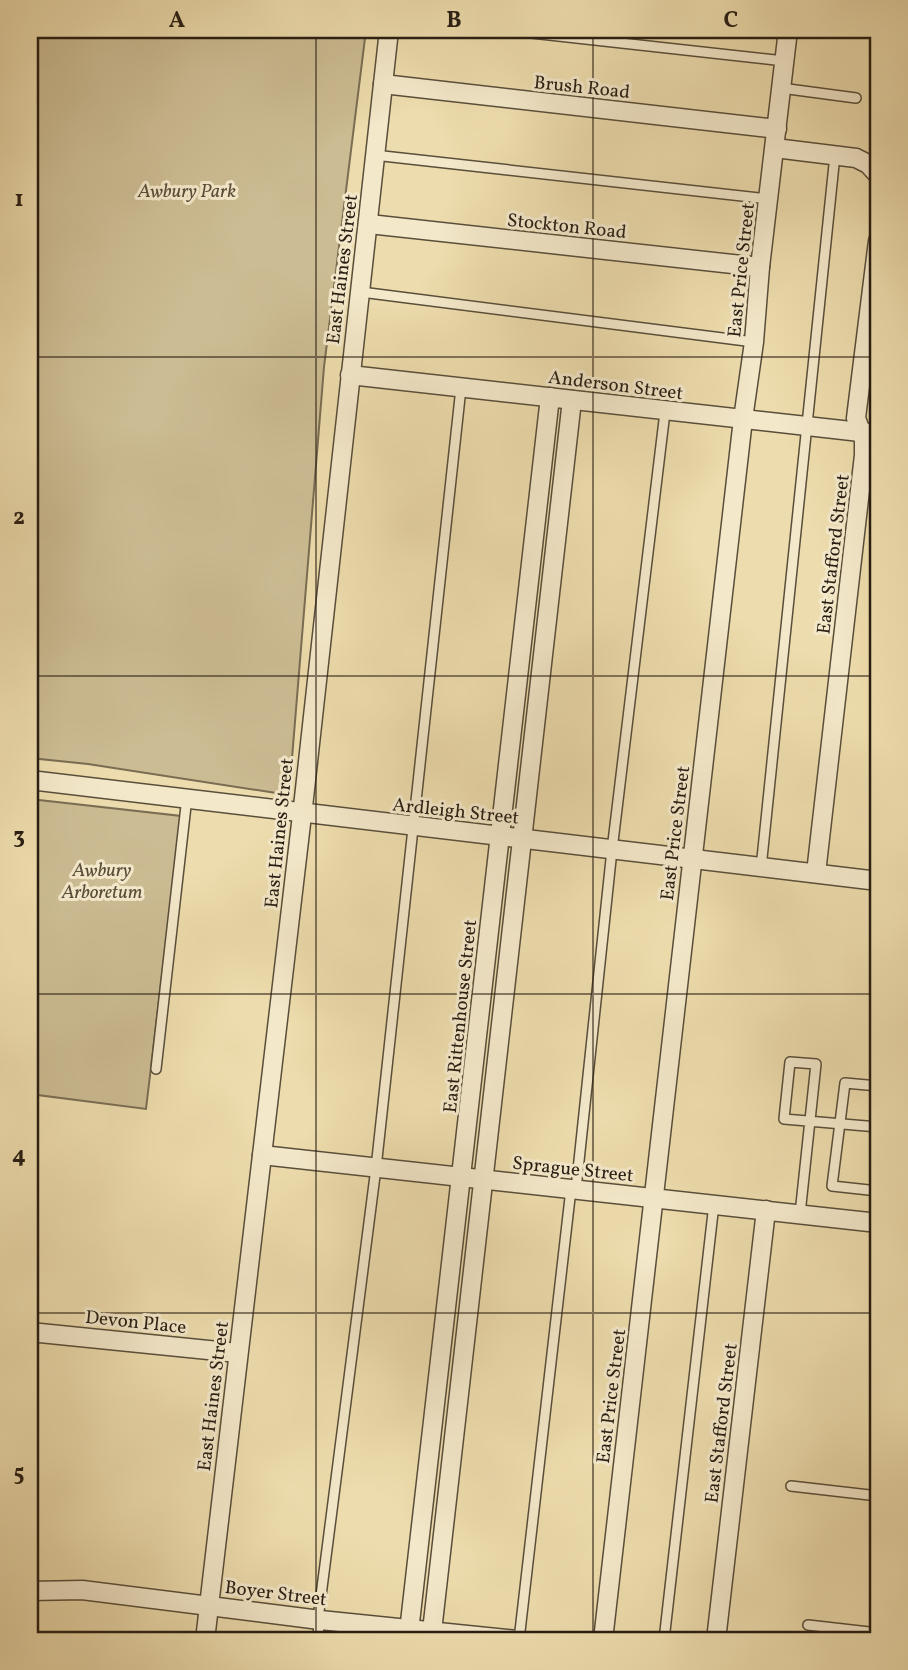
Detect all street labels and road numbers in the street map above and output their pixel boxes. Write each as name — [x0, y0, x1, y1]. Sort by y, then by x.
street label: Brush Road — [532, 70, 631, 106]
street label: East Haines Street — [321, 192, 365, 346]
street label: East Price Street — [722, 201, 762, 339]
street label: Stockton Road — [506, 208, 628, 246]
street label: Anderson Street — [547, 365, 685, 407]
street label: East Stafford Street — [811, 472, 857, 636]
street label: East Haines Street — [259, 756, 301, 910]
street label: East Price Street — [655, 764, 697, 902]
street label: Ardleigh Street — [391, 792, 521, 832]
street label: East Rittenhouse Street — [438, 918, 484, 1114]
street label: Sprague Street — [511, 1151, 635, 1189]
street label: Devon Place — [84, 1305, 188, 1341]
street label: East Haines Street — [192, 1319, 236, 1473]
street label: East Price Street — [591, 1327, 633, 1465]
street label: East Stafford Street — [699, 1341, 745, 1505]
street label: Boyer Street — [223, 1575, 328, 1613]

